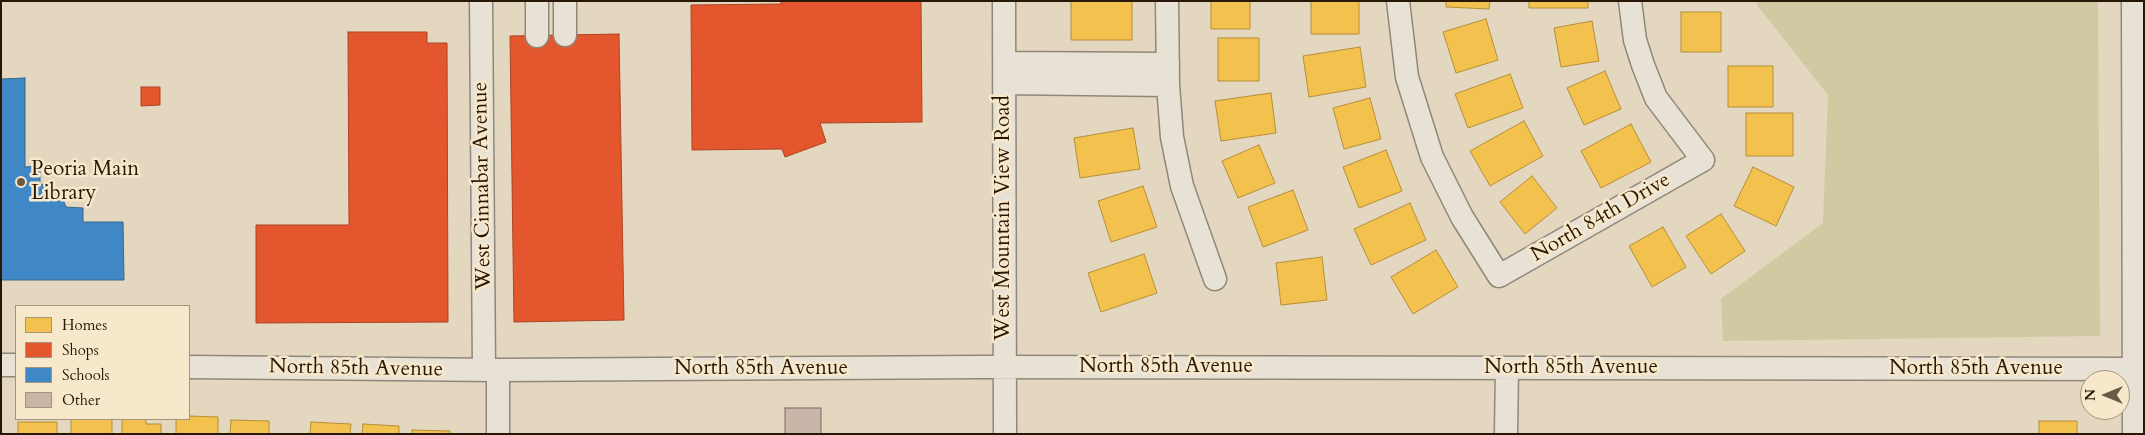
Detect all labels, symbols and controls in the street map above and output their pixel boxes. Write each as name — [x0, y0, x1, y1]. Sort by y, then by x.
street label: West Cinnabar Avenue — [469, 81, 497, 291]
street label: West Mountain View Road — [991, 95, 1017, 341]
place label: Peoria Main Library — [31, 157, 139, 207]
street label: North 84th Drive — [1527, 168, 1675, 268]
marker: Peoria Main Library — [15, 176, 27, 188]
legend — [15, 305, 190, 420]
text: Homes — [62, 315, 107, 335]
text: Shops — [62, 340, 99, 360]
street label: North 85th Avenue — [1079, 354, 1253, 380]
street label: North 85th Avenue — [269, 355, 443, 383]
street label: North 85th Avenue — [1484, 355, 1658, 381]
street label: North 85th Avenue — [674, 356, 848, 382]
street label: North 85th Avenue — [1889, 356, 2063, 382]
text: Schools — [62, 365, 110, 385]
north arrow — [2080, 370, 2130, 420]
text: N — [2081, 389, 2100, 401]
text: Other — [62, 390, 100, 410]

